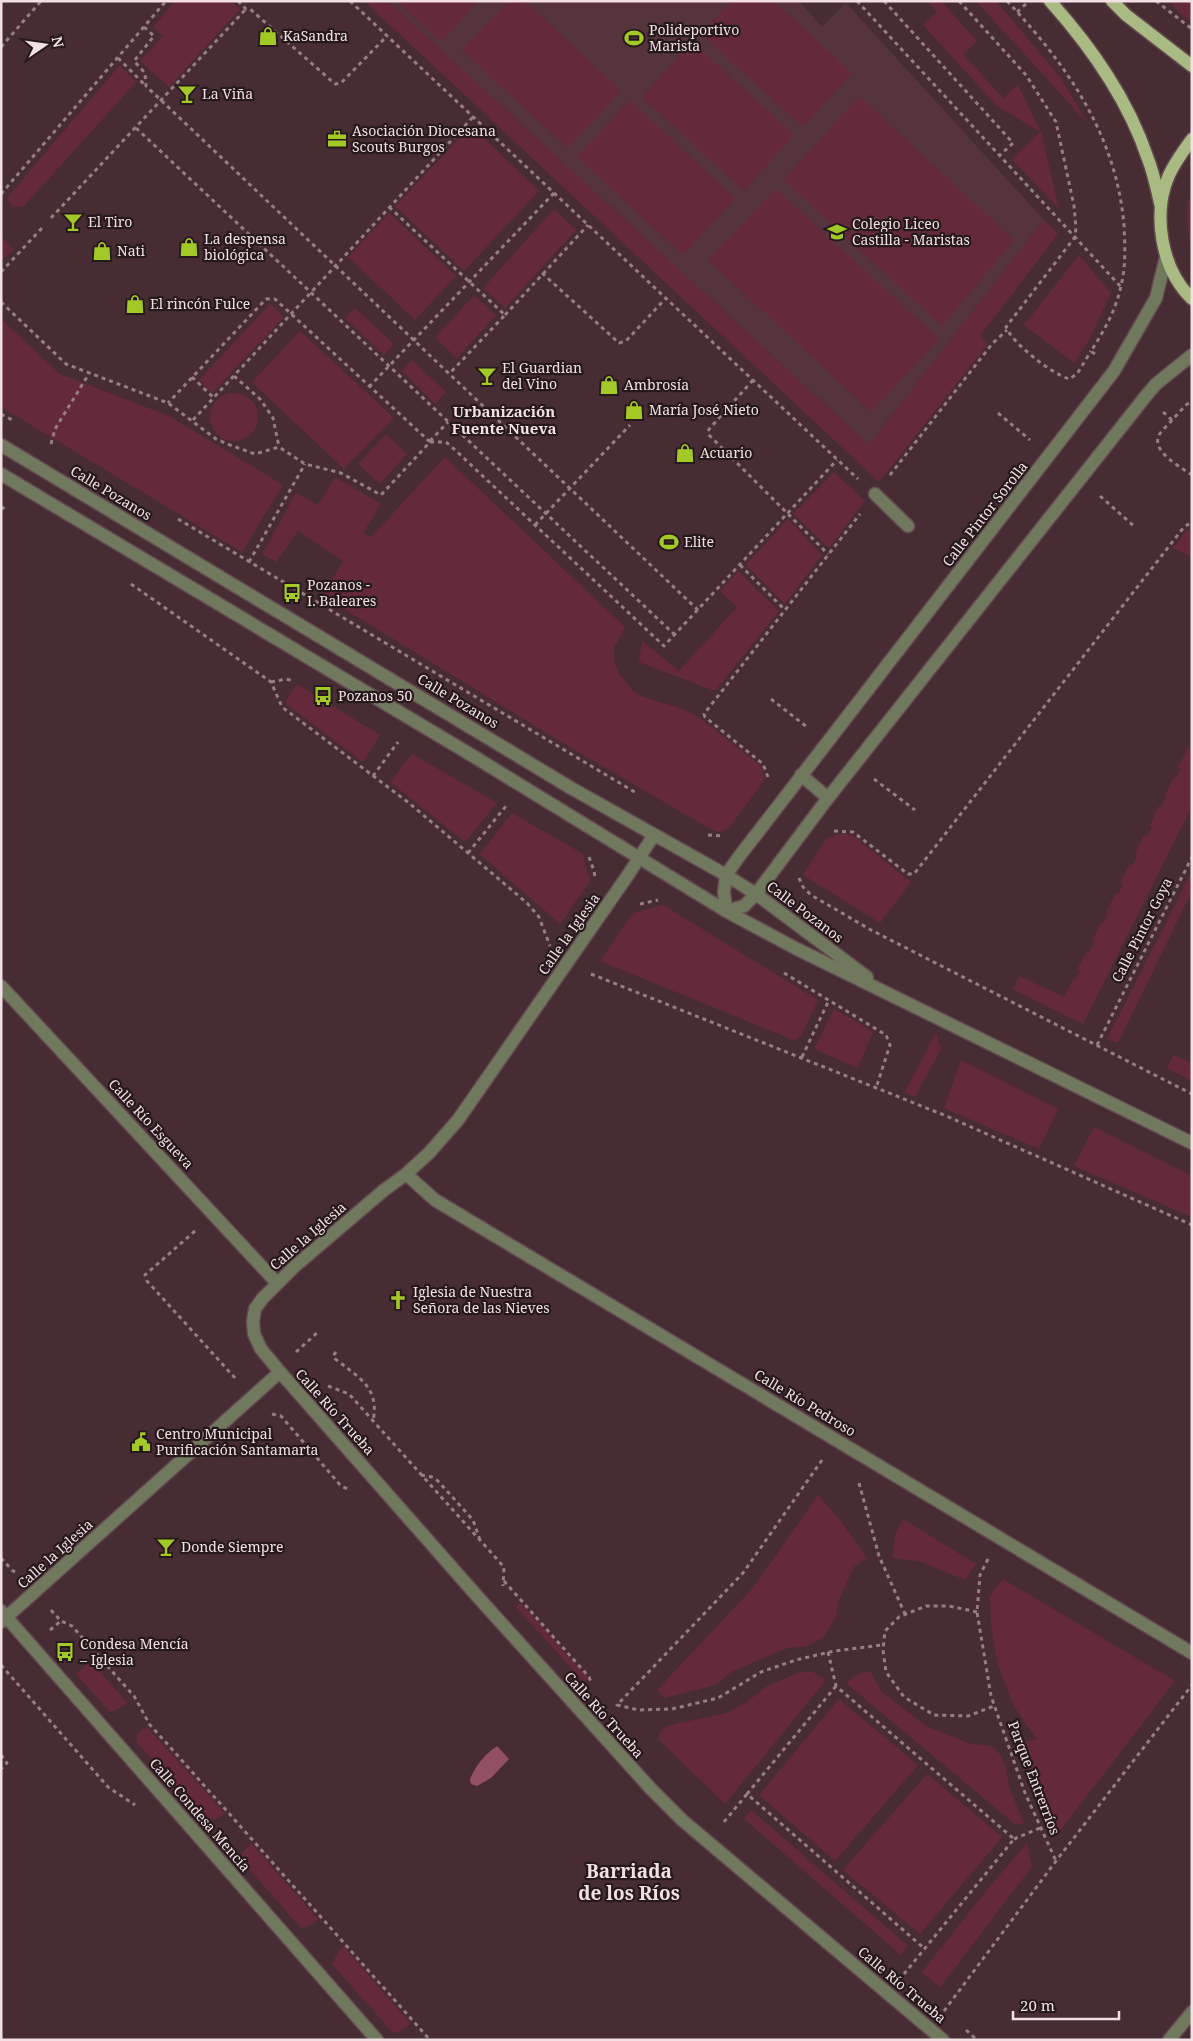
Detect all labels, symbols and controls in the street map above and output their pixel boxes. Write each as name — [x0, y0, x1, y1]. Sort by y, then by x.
north arrow — [20, 20, 70, 70]
place label: Polideportivo Marista — [649, 20, 739, 55]
shop icon: KaSandra — [257, 25, 279, 47]
place label: KaSandra — [283, 26, 348, 45]
sports icon: Polideportivo Marista — [623, 27, 645, 49]
text: N — [48, 34, 69, 49]
bar icon: La Viña — [176, 83, 198, 105]
place label: La Viña — [202, 84, 253, 103]
place label: Asociación Diocesana Scouts Burgos — [352, 121, 496, 156]
office icon: Asociación Diocesana Scouts Burgos — [326, 128, 348, 150]
bar icon: El Tiro — [62, 211, 84, 233]
place label: El Tiro — [88, 212, 132, 231]
place label: Colegio Liceo Castilla - Maristas — [852, 214, 970, 249]
school or university icon: Colegio Liceo Castilla - Maristas — [826, 221, 848, 243]
place label: La despensa biológica — [204, 229, 286, 264]
shop icon: La despensa biológica — [178, 236, 200, 258]
shop icon: Nati — [91, 240, 113, 262]
place label: Nati — [117, 241, 145, 260]
shop icon: El rincón Fulce — [124, 293, 146, 315]
place label: El rincón Fulce — [150, 294, 250, 313]
place label: El Guardian del Vino — [502, 358, 582, 393]
bar icon: El Guardian del Vino — [476, 365, 498, 387]
shop icon: Ambrosía — [598, 374, 620, 396]
place label: Ambrosía — [624, 375, 689, 394]
shop icon: María José Nieto — [623, 399, 645, 421]
place label: María José Nieto — [649, 400, 759, 419]
district label: Urbanización Fuente Nueva — [452, 401, 556, 438]
shop icon: Acuario — [674, 442, 696, 464]
place label: Acuario — [700, 443, 752, 462]
street label: Calle Pintor Sorolla — [938, 457, 1032, 570]
street label: Calle Pozanos — [67, 461, 155, 524]
sports icon: Elite — [658, 531, 680, 553]
place label: Elite — [684, 532, 714, 551]
place label: Pozanos - I. Baleares — [307, 575, 376, 610]
bus stop icon: Pozanos - I. Baleares — [281, 582, 303, 604]
street label: Calle Pozanos — [414, 669, 502, 732]
bus stop icon: Pozanos 50 — [312, 685, 334, 707]
place label: Pozanos 50 — [338, 686, 412, 705]
street label: Calle Pintor Goya — [1107, 874, 1176, 985]
street label: Calle Pozanos — [763, 877, 847, 947]
street label: Calle la Iglesia — [533, 889, 604, 978]
street label: Calle Río Esgueva — [105, 1075, 198, 1173]
street label: Calle la Iglesia — [265, 1197, 350, 1274]
place label: Iglesia de Nuestra Señora de las Nieves — [413, 1282, 550, 1317]
church icon: Iglesia de Nuestra Señora de las Nieves — [387, 1289, 409, 1311]
street label: Calle Río Trueba — [292, 1365, 379, 1459]
street label: Calle Río Pedroso — [751, 1365, 860, 1440]
place label: Centro Municipal Purificación Santamarta — [156, 1424, 319, 1459]
public building icon: Centro Municipal Purificación Santamarta — [130, 1431, 152, 1453]
street label: Calle la Iglesia — [13, 1515, 97, 1593]
bar icon: Donde Siempre — [155, 1536, 177, 1558]
place label: Donde Siempre — [181, 1537, 284, 1556]
place label: Condesa Mencía – Iglesia — [79, 1634, 189, 1669]
bus stop icon: Condesa Mencía – Iglesia — [54, 1641, 76, 1663]
street label: Calle Río Trueba — [561, 1668, 648, 1762]
street label: Parque Entrerríos — [1004, 1718, 1065, 1837]
street label: Calle Condesa Mencía — [146, 1754, 255, 1876]
district label: Barriada de los Ríos — [578, 1858, 680, 1906]
street label: Calle Río Trueba — [854, 1942, 951, 2027]
scale bar — [1013, 1988, 1119, 2020]
text: 20 m — [1020, 1995, 1055, 2015]

